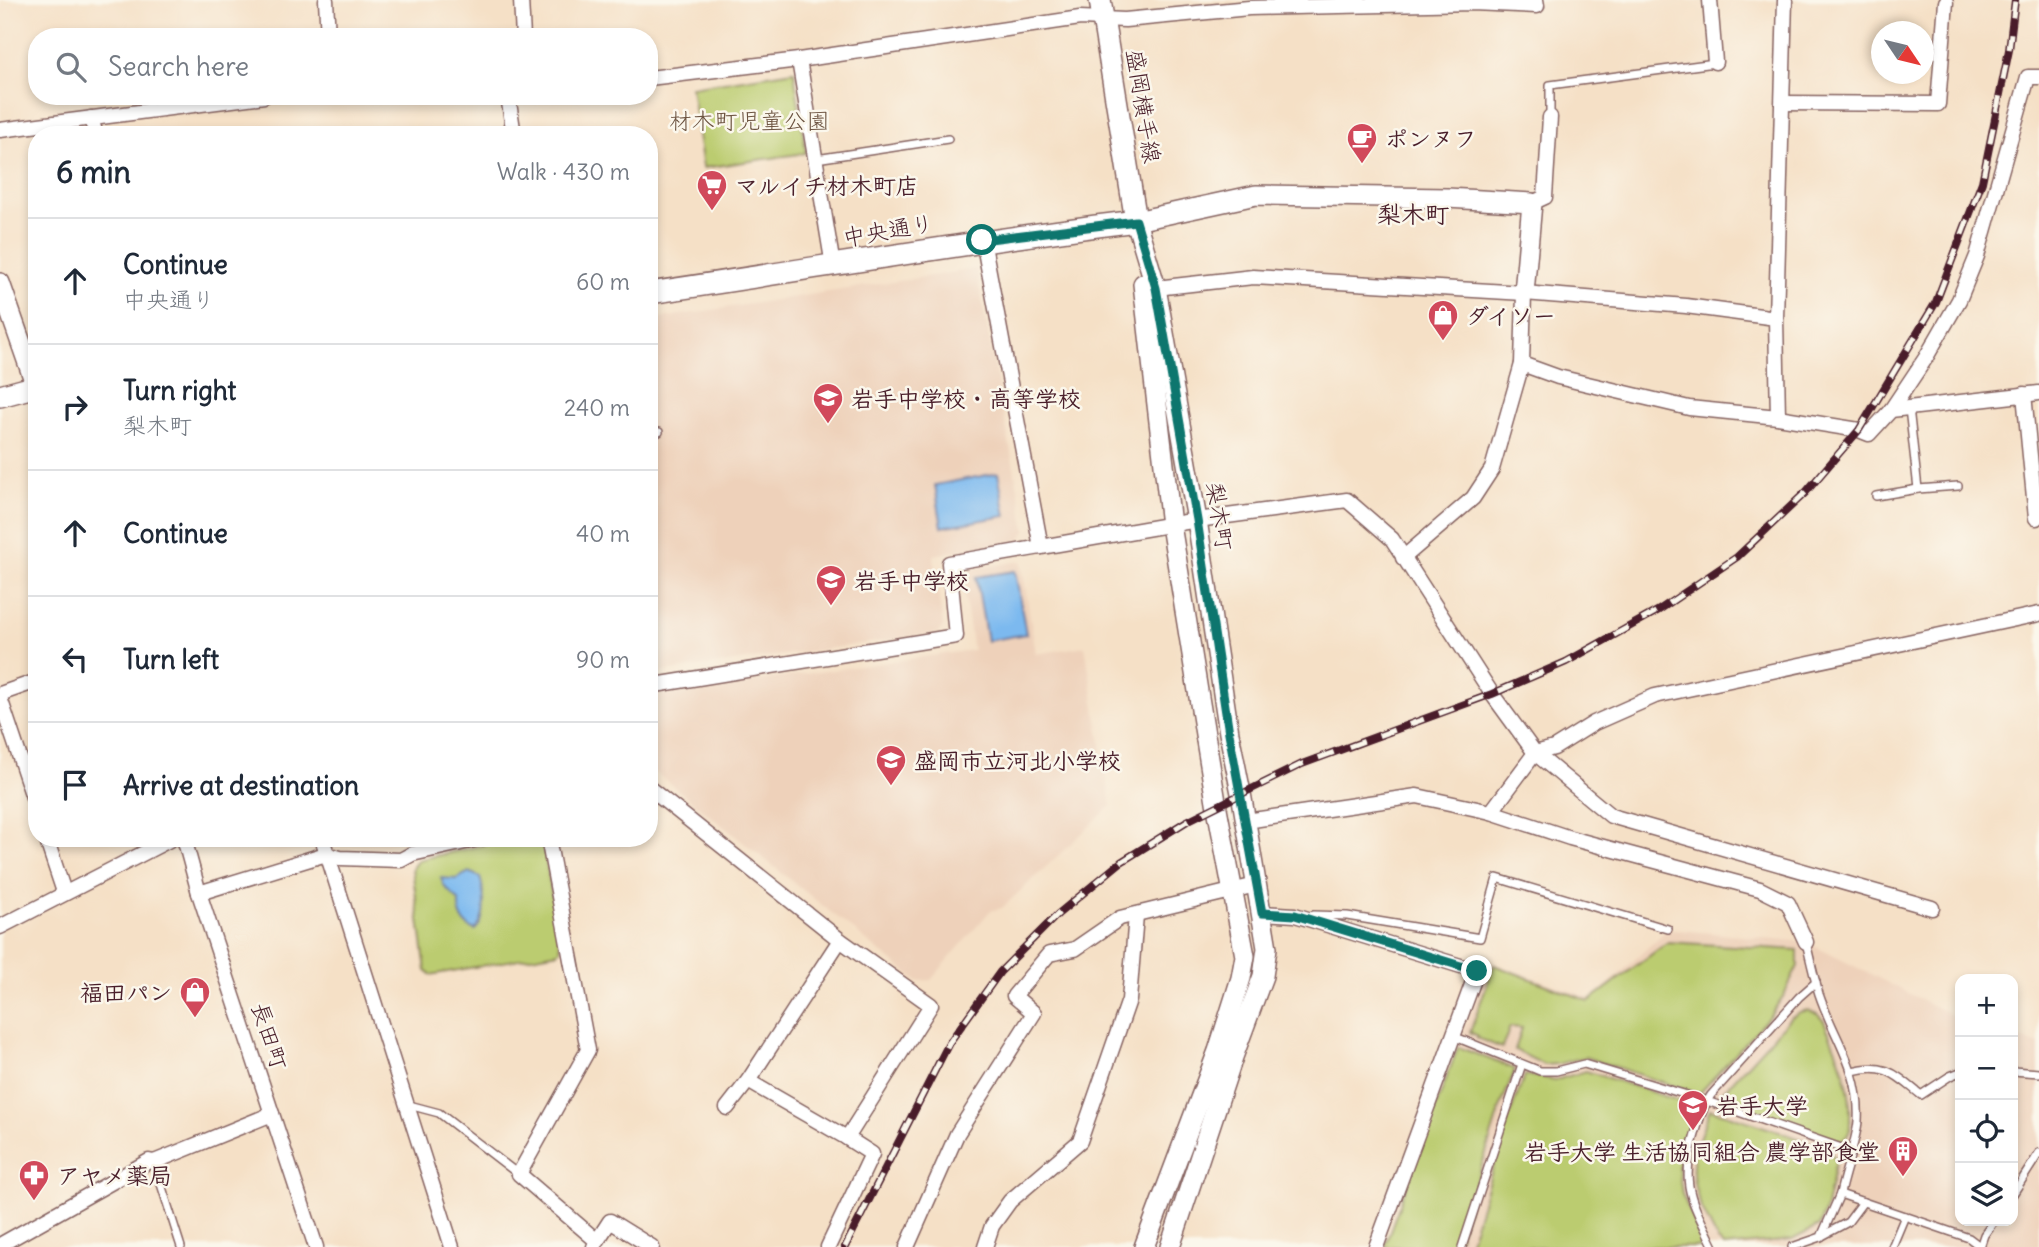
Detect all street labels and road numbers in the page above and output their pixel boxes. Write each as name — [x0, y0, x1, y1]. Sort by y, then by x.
street label: 盛岡横手線 — [1121, 47, 1167, 165]
street label: 中央通り — [840, 208, 936, 252]
street label: 梨木町 — [1200, 480, 1240, 552]
street label: 長田町 — [246, 999, 294, 1073]

